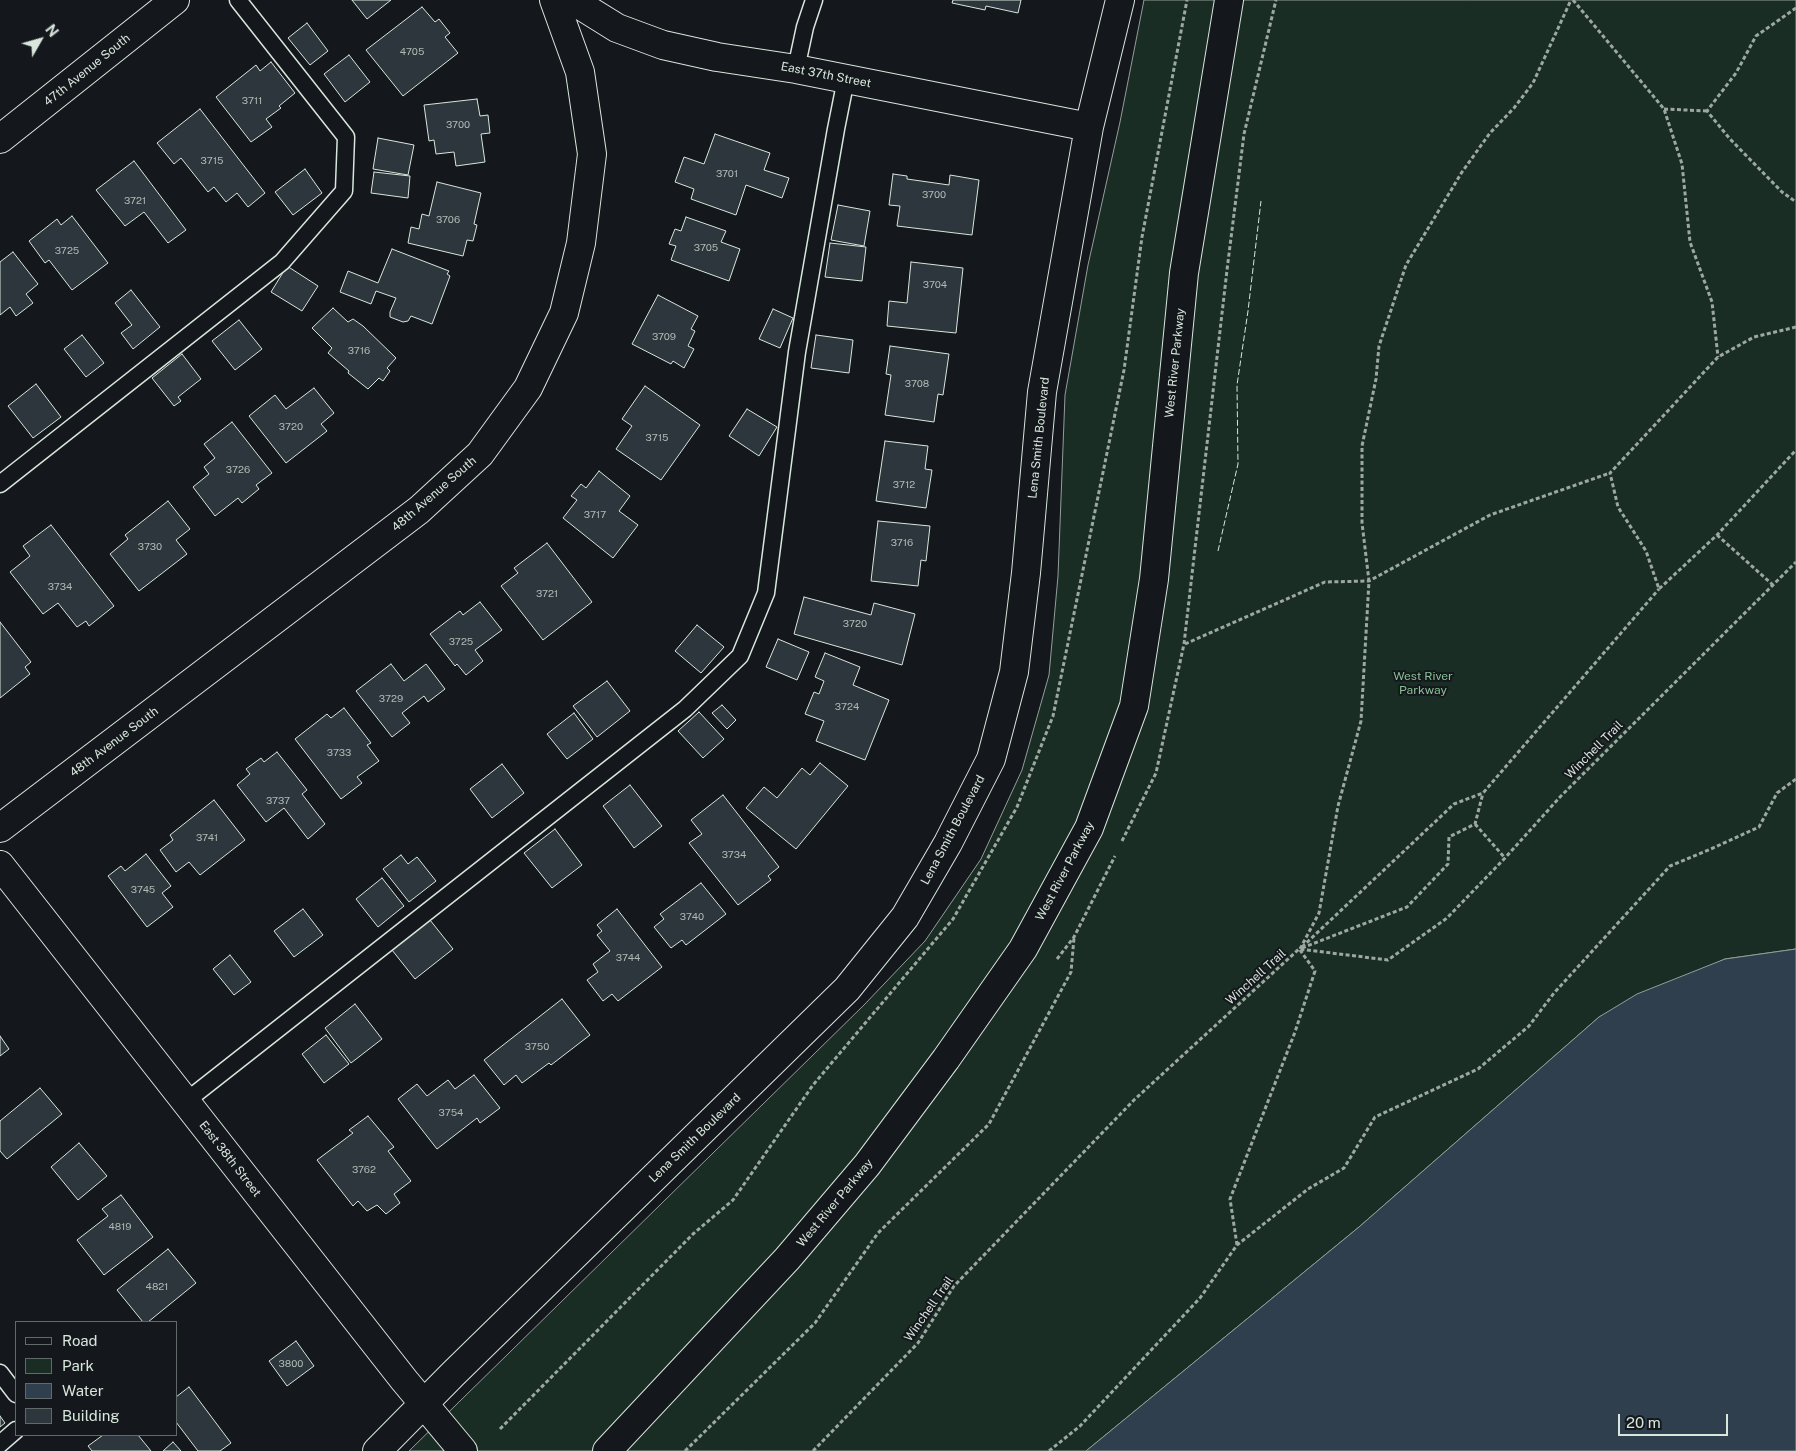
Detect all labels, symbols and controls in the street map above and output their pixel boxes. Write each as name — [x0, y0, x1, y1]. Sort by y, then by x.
north arrow — [15, 15, 65, 65]
text: N — [42, 22, 61, 40]
street label: 47th Avenue South — [41, 31, 133, 109]
house number: 4705 — [400, 46, 424, 58]
street label: East 37th Street — [780, 59, 872, 91]
house number: 3711 — [242, 95, 262, 107]
house number: 3700 — [446, 119, 470, 131]
house number: 3715 — [201, 155, 223, 167]
house number: 3701 — [716, 168, 738, 180]
house number: 3700 — [922, 189, 946, 201]
house number: 3721 — [124, 195, 146, 207]
house number: 3706 — [436, 214, 460, 226]
house number: 3705 — [694, 242, 718, 254]
house number: 3725 — [55, 245, 79, 257]
house number: 3704 — [923, 279, 947, 291]
street label: West River Parkway — [1162, 307, 1188, 419]
house number: 3709 — [652, 331, 676, 343]
house number: 3716 — [348, 345, 370, 357]
street label: Lena Smith Boulevard — [1025, 377, 1053, 499]
house number: 3708 — [905, 378, 929, 390]
house number: 3720 — [279, 421, 303, 433]
house number: 3715 — [646, 432, 668, 444]
street label: 48th Avenue South — [389, 453, 479, 535]
house number: 3726 — [226, 464, 250, 476]
house number: 3712 — [893, 479, 915, 491]
house number: 3717 — [584, 509, 606, 521]
house number: 3716 — [891, 537, 913, 549]
house number: 3730 — [138, 541, 162, 553]
house number: 3734 — [48, 581, 72, 593]
house number: 3721 — [536, 588, 558, 600]
house number: 3720 — [843, 618, 867, 630]
house number: 3725 — [449, 636, 473, 648]
park label: West River Parkway — [1393, 669, 1453, 697]
house number: 3729 — [379, 693, 403, 705]
house number: 3724 — [835, 701, 859, 713]
street label: 48th Avenue South — [67, 704, 161, 780]
street label: Winchell Trail — [1562, 718, 1626, 782]
house number: 3733 — [327, 747, 351, 759]
street label: Lena Smith Boulevard — [918, 773, 988, 887]
house number: 3737 — [266, 795, 290, 807]
street label: West River Parkway — [1033, 819, 1097, 923]
house number: 3741 — [196, 832, 218, 844]
house number: 3734 — [722, 849, 746, 861]
house number: 3745 — [131, 884, 155, 896]
house number: 3740 — [680, 911, 704, 923]
street label: Winchell Trail — [1223, 946, 1289, 1008]
house number: 3744 — [616, 952, 640, 964]
house number: 3750 — [525, 1041, 549, 1053]
street label: Lena Smith Boulevard — [646, 1090, 744, 1186]
house number: 3754 — [439, 1107, 463, 1119]
street label: East 38th Street — [196, 1118, 264, 1200]
street label: West River Parkway — [794, 1156, 876, 1250]
house number: 3762 — [352, 1164, 376, 1176]
house number: 4819 — [108, 1221, 132, 1233]
street label: Winchell Trail — [901, 1274, 957, 1344]
house number: 4821 — [146, 1281, 168, 1293]
legend — [15, 1321, 178, 1436]
text: Road — [62, 1332, 98, 1349]
text: Park — [62, 1357, 94, 1374]
house number: 3800 — [279, 1358, 303, 1370]
text: Water — [62, 1382, 104, 1399]
scale bar — [1621, 1404, 1731, 1436]
text: Building — [62, 1407, 120, 1424]
text: 20 m — [1626, 1414, 1661, 1431]

